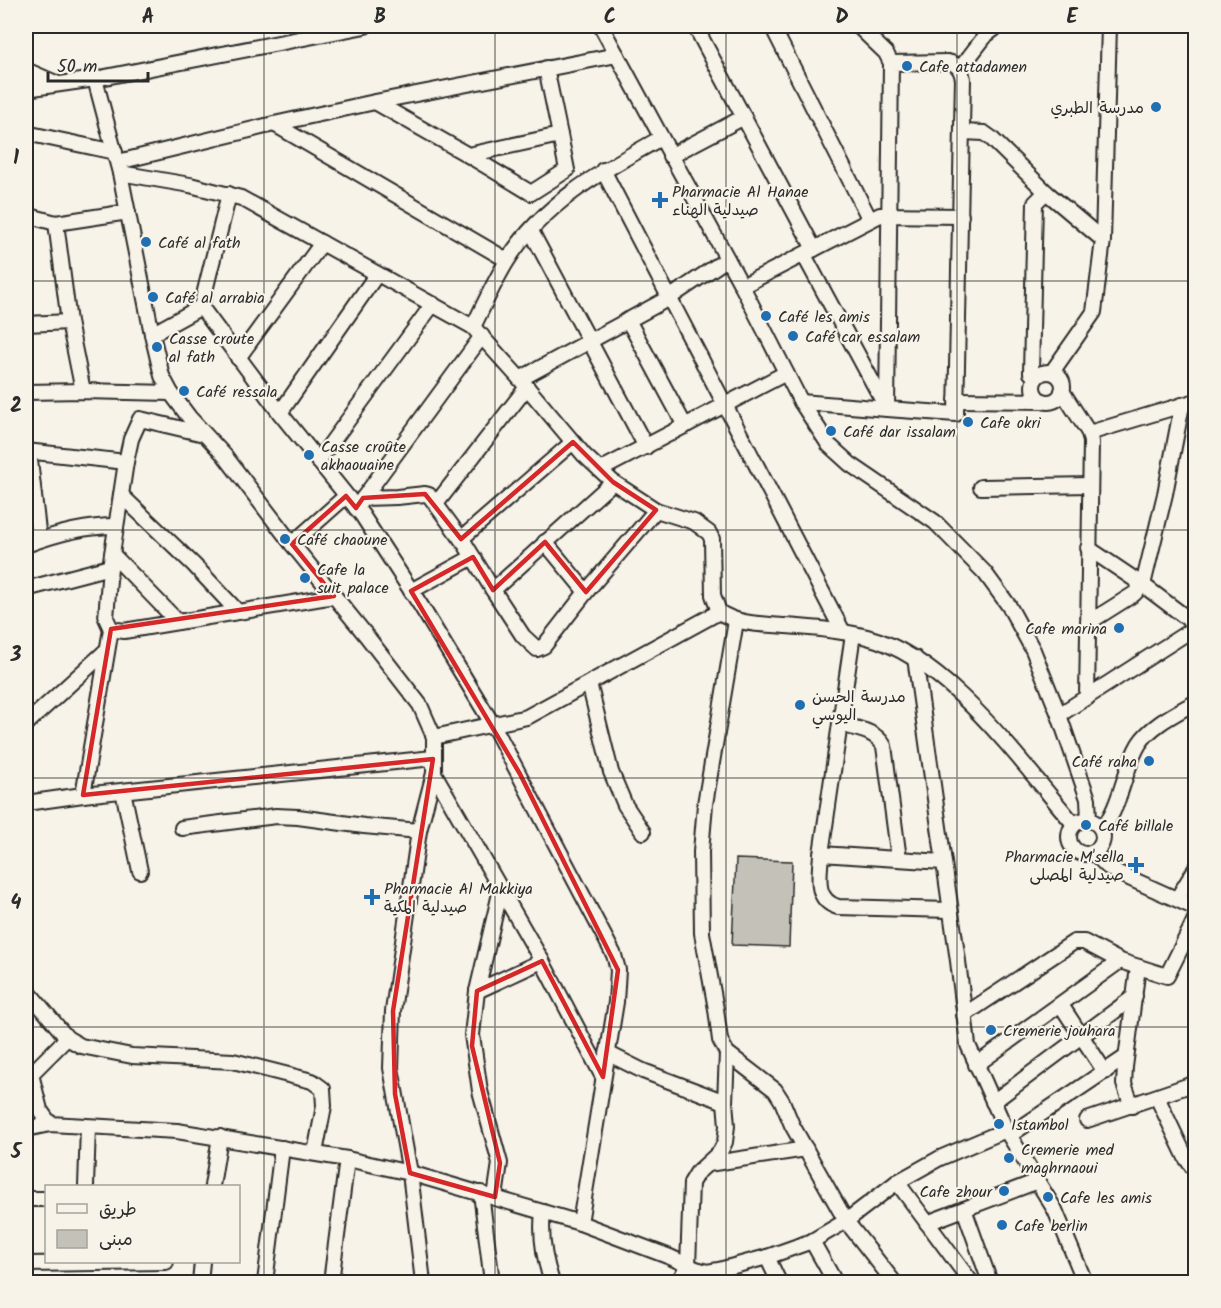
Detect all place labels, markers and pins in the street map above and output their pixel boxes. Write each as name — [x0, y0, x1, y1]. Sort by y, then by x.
place label: Cafe attadamen — [919, 55, 1027, 80]
marker: Cafe attadamen — [900, 59, 914, 73]
place label: مدرسة الطبري — [1050, 96, 1144, 121]
marker: مدرسة الطبري — [1149, 100, 1163, 114]
place label: Pharmacie Al Hanae صيدلية الهناء — [672, 180, 808, 223]
marker: Pharmacie Al Hanae صيدلية الهناء — [653, 193, 667, 207]
place label: Café al fath — [158, 231, 241, 256]
marker: Café al fath — [139, 235, 153, 249]
place label: Café al arrabia — [165, 286, 265, 311]
marker: Café al arrabia — [146, 290, 160, 304]
place label: Café les amis — [778, 305, 870, 330]
marker: Café les amis — [759, 309, 773, 323]
place label: Café car essalam — [805, 325, 921, 350]
place label: Casse croute al fath — [169, 327, 254, 370]
marker: Café car essalam — [786, 329, 800, 343]
marker: Casse croute al fath — [150, 340, 164, 354]
place label: Café ressala — [196, 380, 278, 405]
marker: Café ressala — [177, 384, 191, 398]
place label: Cafe okri — [980, 411, 1042, 436]
marker: Cafe okri — [961, 415, 975, 429]
place label: Café dar issalam — [843, 420, 956, 445]
marker: Café dar issalam — [824, 424, 838, 438]
place label: Casse croûte akhaouaine — [321, 435, 406, 478]
marker: Casse croûte akhaouaine — [302, 448, 316, 462]
place label: Café chaoune — [297, 528, 387, 553]
marker: Café chaoune — [278, 532, 292, 546]
place label: Cafe la suit palace — [317, 558, 389, 601]
marker: Cafe la suit palace — [298, 571, 312, 585]
place label: Cafe marina — [1025, 617, 1107, 642]
marker: Cafe marina — [1112, 621, 1126, 635]
place label: مدرسة الحسن اليوسي — [812, 685, 906, 729]
marker: مدرسة الحسن اليوسي — [793, 698, 807, 712]
place label: Café raha — [1072, 750, 1137, 775]
marker: Café raha — [1142, 754, 1156, 768]
place label: Café billale — [1098, 814, 1173, 839]
marker: Café billale — [1079, 818, 1093, 832]
place label: Pharmacie M'sella صيدلية المصلى — [1005, 845, 1124, 888]
marker: Pharmacie M'sella صيدلية المصلى — [1129, 858, 1143, 872]
place label: Pharmacie Al Makkiya صيدلية المكية — [384, 877, 533, 920]
marker: Pharmacie Al Makkiya صيدلية المكية — [365, 890, 379, 904]
place label: Cremerie jouhara — [1003, 1019, 1116, 1044]
marker: Cremerie jouhara — [984, 1023, 998, 1037]
place label: Istambol — [1011, 1113, 1069, 1138]
marker: Istambol — [992, 1117, 1006, 1131]
place label: Cremerie med maghrnaoui — [1021, 1138, 1115, 1181]
marker: Cremerie med maghrnaoui — [1002, 1151, 1016, 1165]
place label: Cafe zhour — [919, 1180, 994, 1205]
marker: Cafe zhour — [997, 1184, 1011, 1198]
place label: Cafe les amis — [1060, 1186, 1152, 1211]
marker: Cafe les amis — [1041, 1190, 1055, 1204]
place label: Cafe berlin — [1014, 1214, 1088, 1239]
marker: Cafe berlin — [995, 1218, 1009, 1232]

